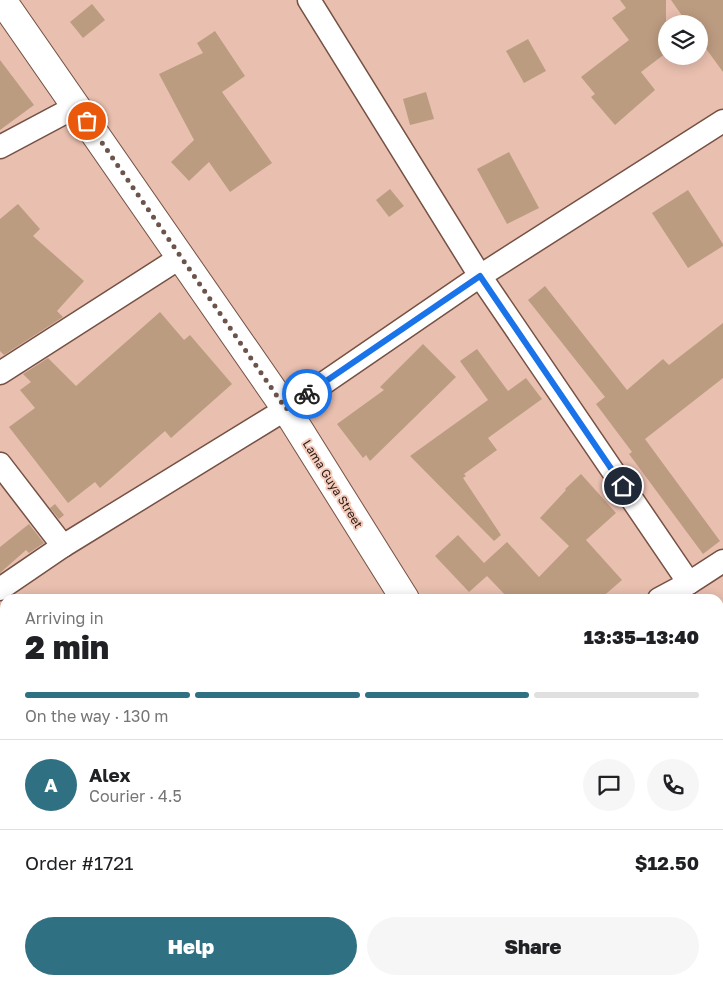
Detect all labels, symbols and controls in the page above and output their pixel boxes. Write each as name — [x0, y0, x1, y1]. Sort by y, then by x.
map controls — [658, 15, 708, 65]
button: layers — [658, 15, 708, 65]
pin — [66, 100, 108, 142]
icon: bag — [73, 107, 101, 135]
courier — [282, 369, 332, 419]
icon: bike — [293, 380, 321, 408]
street label: Lama Guya Street — [300, 437, 366, 531]
pin — [602, 465, 644, 507]
icon: home — [609, 472, 637, 500]
text: Arriving in — [25, 608, 104, 628]
text: 13:35–13:40 — [584, 625, 699, 648]
text: 2 min — [25, 628, 109, 666]
text: On the way · 130 m — [25, 706, 169, 726]
button: chat — [583, 759, 635, 811]
button: phone — [647, 759, 699, 811]
text: Alex — [89, 763, 130, 786]
text: A — [44, 773, 58, 796]
text: Courier · 4.5 — [89, 786, 182, 806]
text: Order #1721 — [25, 851, 134, 874]
text: $12.50 — [635, 851, 699, 874]
button: Help — [25, 917, 357, 975]
button: Share — [367, 917, 699, 975]

